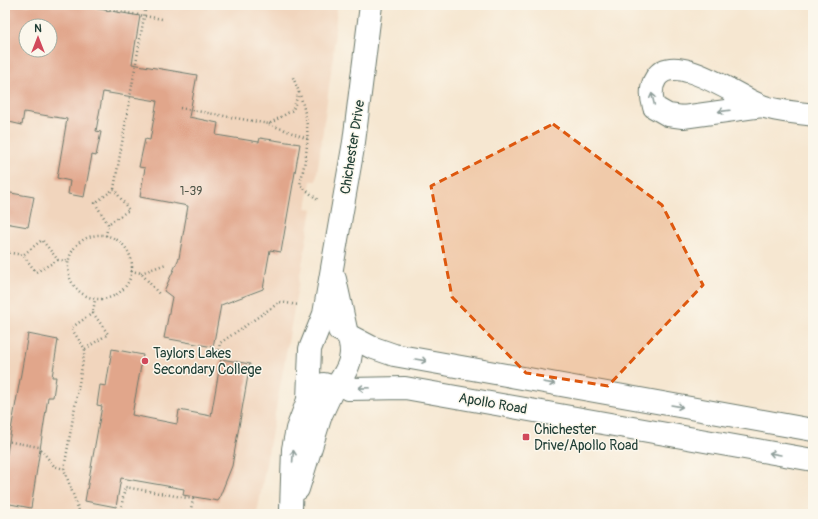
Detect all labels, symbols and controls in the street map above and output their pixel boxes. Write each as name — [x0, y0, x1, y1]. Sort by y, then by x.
north arrow — [18, 18, 58, 58]
text: N — [34, 22, 42, 35]
one-way arrow — [648, 93, 656, 106]
street label: Chichester Drive — [337, 99, 368, 195]
one-way arrow — [718, 107, 731, 115]
house number: 1-39 — [180, 184, 202, 199]
place label: Taylors Lakes Secondary College — [153, 345, 262, 378]
marker: Taylors Lakes Secondary College — [140, 356, 150, 366]
one-way arrow — [414, 356, 427, 364]
one-way arrow — [542, 379, 555, 387]
one-way arrow — [358, 384, 371, 392]
street label: Apollo Road — [457, 389, 529, 418]
one-way arrow — [670, 402, 683, 410]
place label: Chichester Drive/Apollo Road — [534, 421, 638, 454]
marker: Chichester Drive/Apollo Road — [521, 432, 531, 442]
one-way arrow — [768, 449, 781, 457]
one-way arrow — [289, 450, 296, 463]

